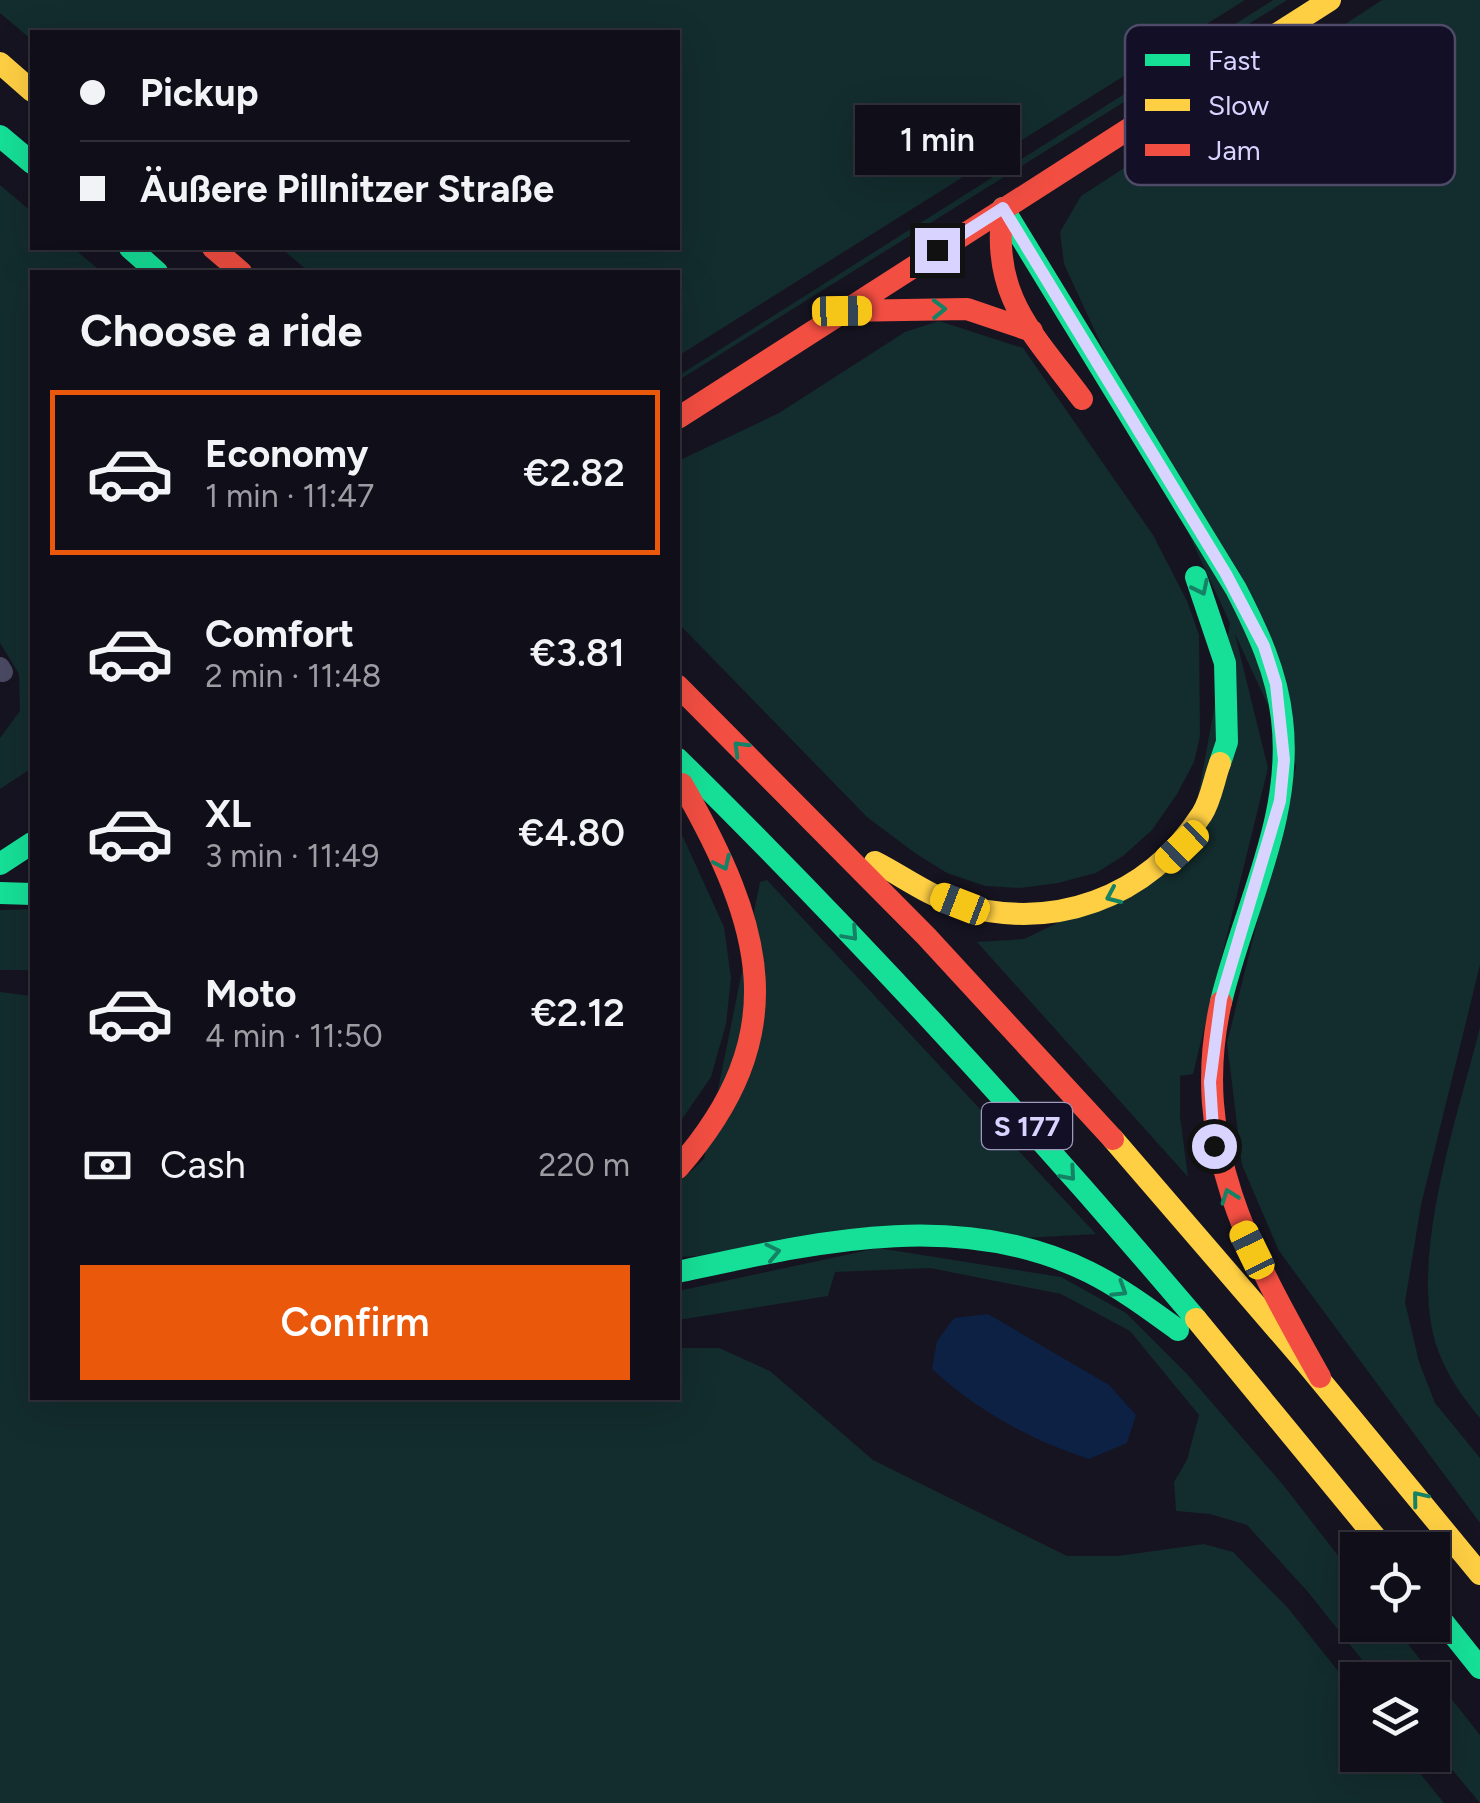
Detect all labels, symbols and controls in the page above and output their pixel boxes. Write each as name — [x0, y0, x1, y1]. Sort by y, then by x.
legend — [1125, 25, 1455, 185]
text: Fast — [1208, 43, 1261, 77]
text: Pickup — [140, 70, 258, 116]
text: Slow — [1208, 88, 1269, 122]
callout: 1 min — [854, 105, 1020, 175]
text: 1 min — [900, 121, 975, 159]
text: Jam — [1208, 133, 1261, 167]
text: Äußere Pillnitzer Straße — [140, 166, 554, 212]
route end — [915, 228, 960, 273]
car — [812, 295, 872, 327]
one-way arrow — [932, 299, 948, 320]
text: Choose a ride — [80, 303, 362, 357]
icon: car — [85, 428, 175, 518]
text: Economy — [205, 431, 368, 477]
text: €2.82 — [524, 450, 625, 496]
text: 1 min · 11:47 — [205, 477, 374, 515]
one-way arrow — [1188, 578, 1208, 596]
icon: car — [85, 608, 175, 698]
text: Comfort — [205, 611, 354, 657]
text: €3.81 — [530, 630, 625, 676]
text: 2 min · 11:48 — [205, 657, 381, 695]
one-way arrow — [733, 741, 751, 759]
icon: car — [85, 788, 175, 878]
text: XL — [205, 791, 251, 837]
text: €4.80 — [519, 810, 625, 856]
car — [1150, 815, 1214, 879]
text: 3 min · 11:49 — [205, 837, 379, 875]
one-way arrow — [711, 853, 731, 871]
car — [927, 879, 993, 929]
one-way arrow — [1105, 884, 1123, 904]
one-way arrow — [839, 922, 857, 941]
icon: car — [85, 968, 175, 1058]
text: Moto — [205, 971, 297, 1017]
text: €2.12 — [531, 990, 625, 1036]
text: 4 min · 11:50 — [205, 1017, 383, 1055]
road number: S 177 — [982, 1103, 1072, 1149]
route start — [1192, 1124, 1237, 1169]
icon: cash — [80, 1138, 135, 1193]
text: Cash — [160, 1142, 246, 1188]
text: 220 m — [539, 1146, 630, 1184]
one-way arrow — [1058, 1163, 1076, 1181]
one-way arrow — [1220, 1189, 1241, 1206]
car — [1225, 1216, 1279, 1284]
one-way arrow — [764, 1243, 781, 1264]
button: Confirm — [80, 1265, 630, 1380]
one-way arrow — [1109, 1278, 1127, 1297]
one-way arrow — [1413, 1491, 1431, 1509]
map controls — [1340, 1532, 1450, 1772]
button: locate — [1340, 1532, 1450, 1642]
button: layers — [1340, 1662, 1450, 1772]

